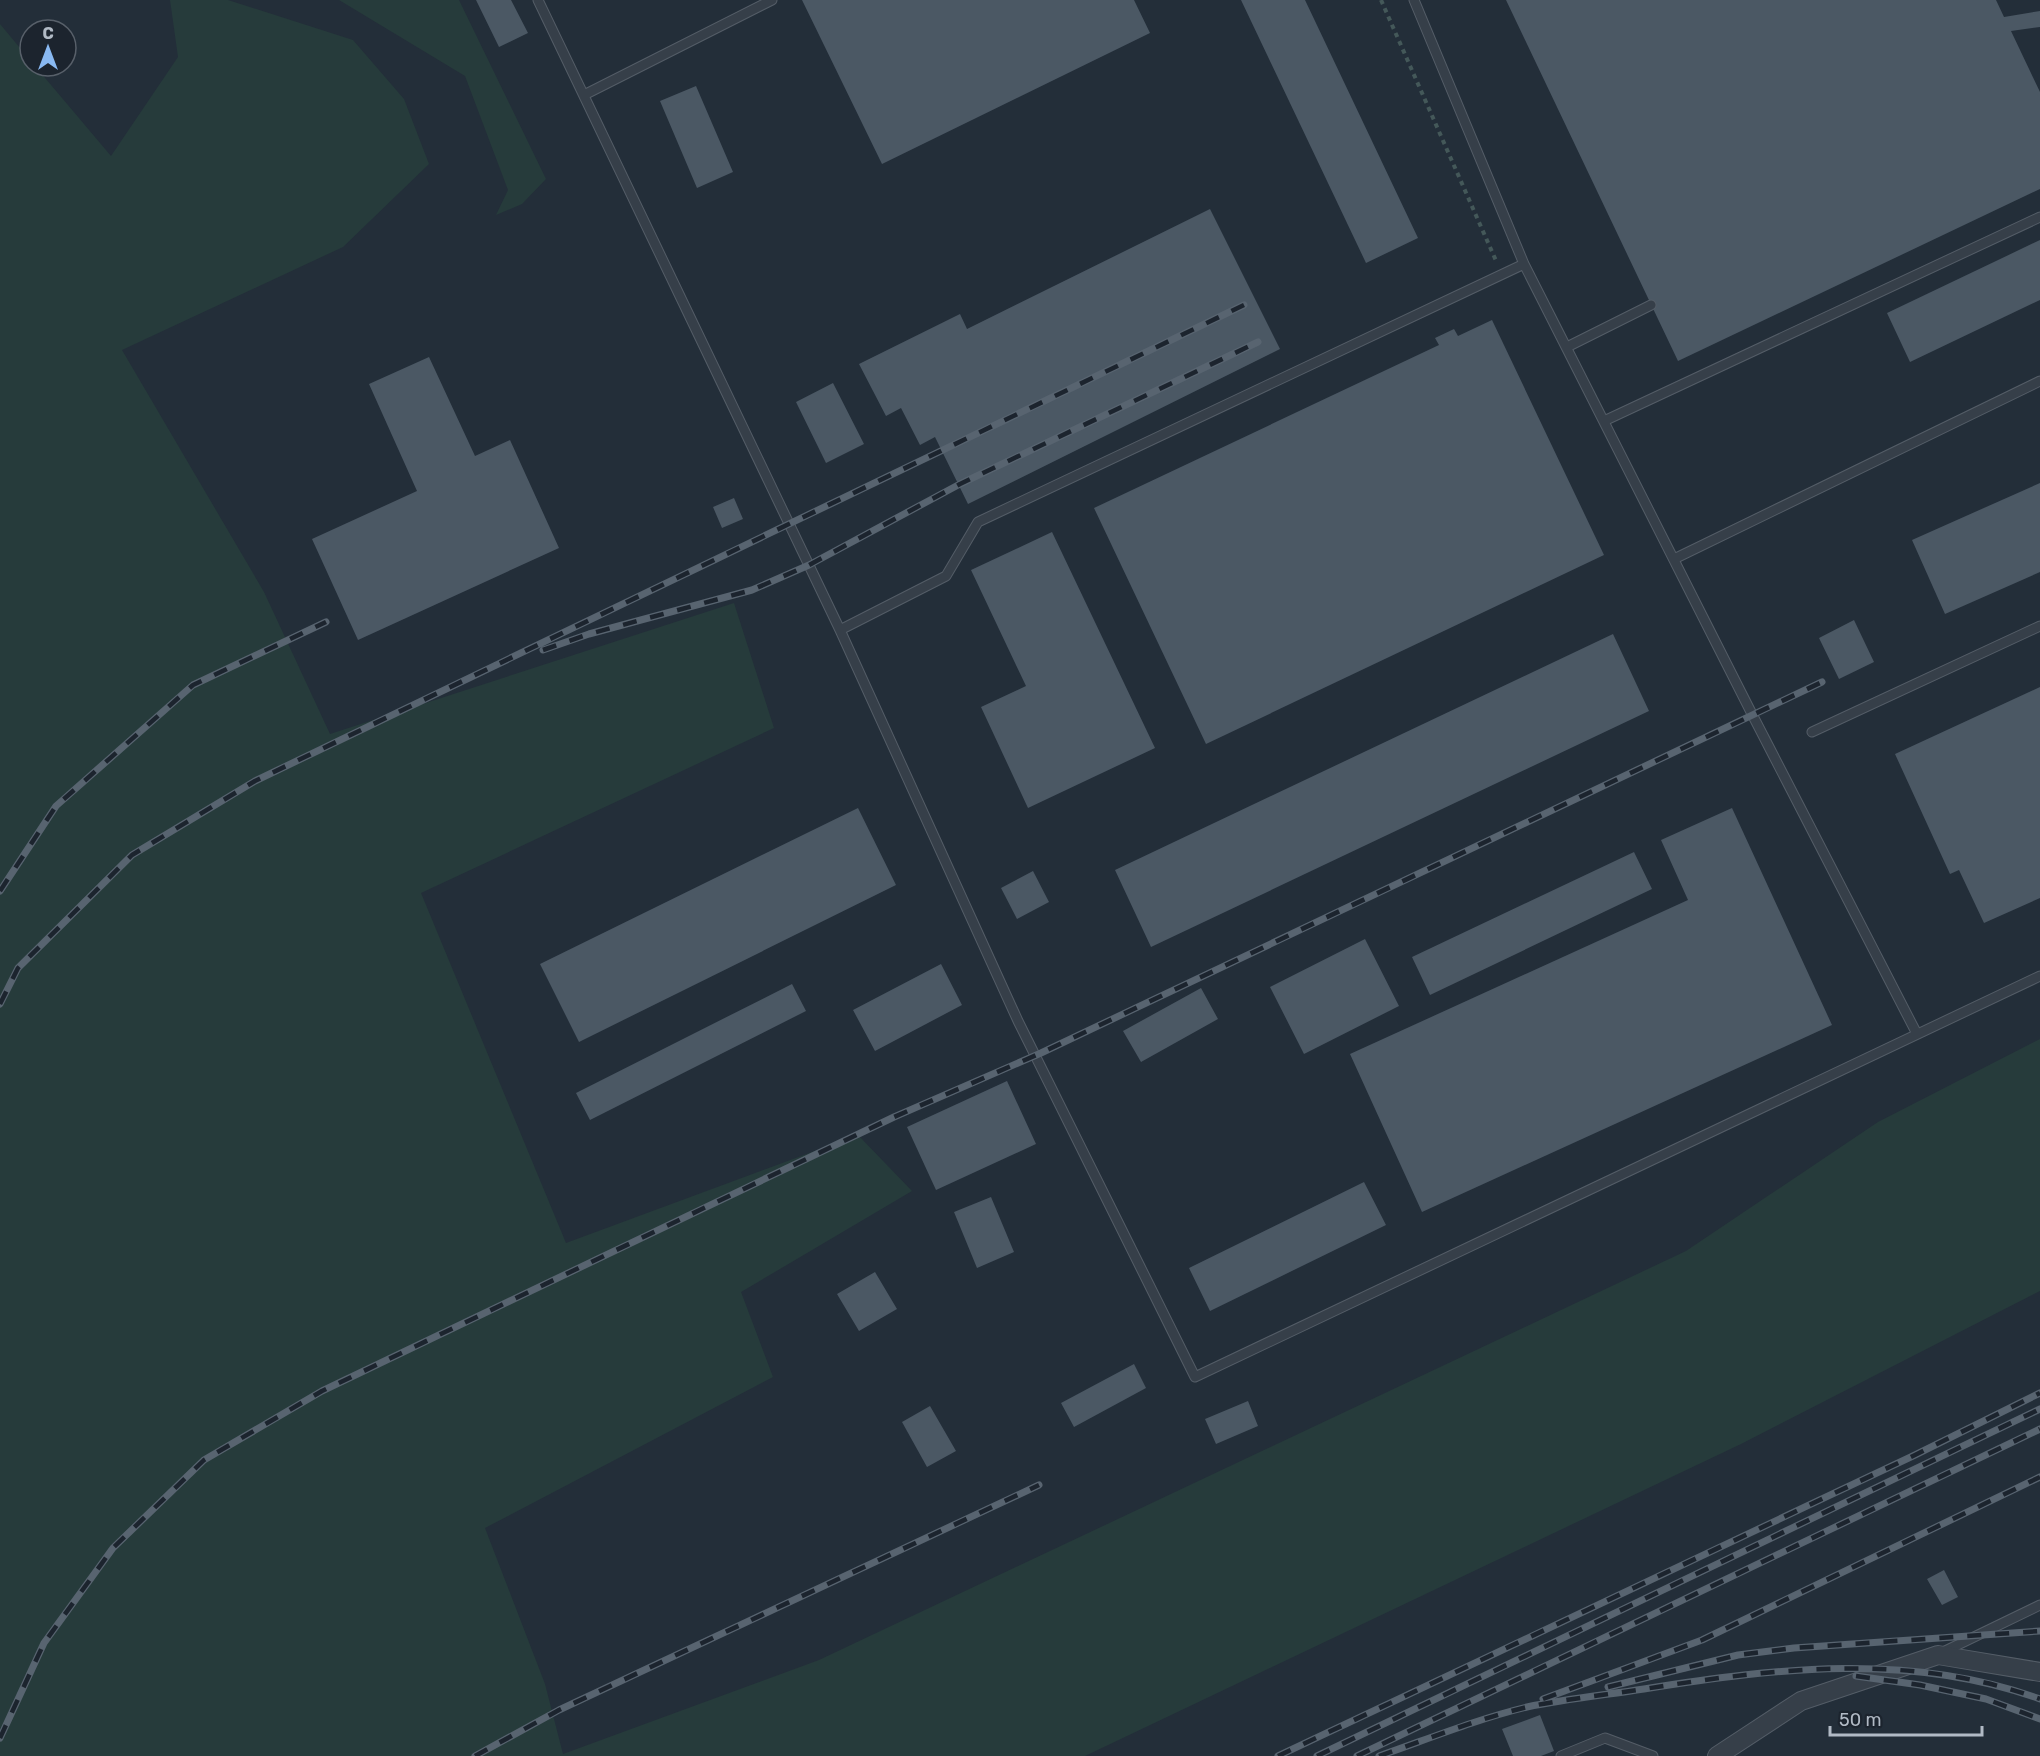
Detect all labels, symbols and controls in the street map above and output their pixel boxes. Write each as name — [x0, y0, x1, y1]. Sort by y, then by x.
north arrow — [18, 18, 78, 78]
text: С — [42, 24, 54, 43]
scale bar — [1830, 1699, 1982, 1737]
text: 50 m — [1839, 1709, 1882, 1731]

